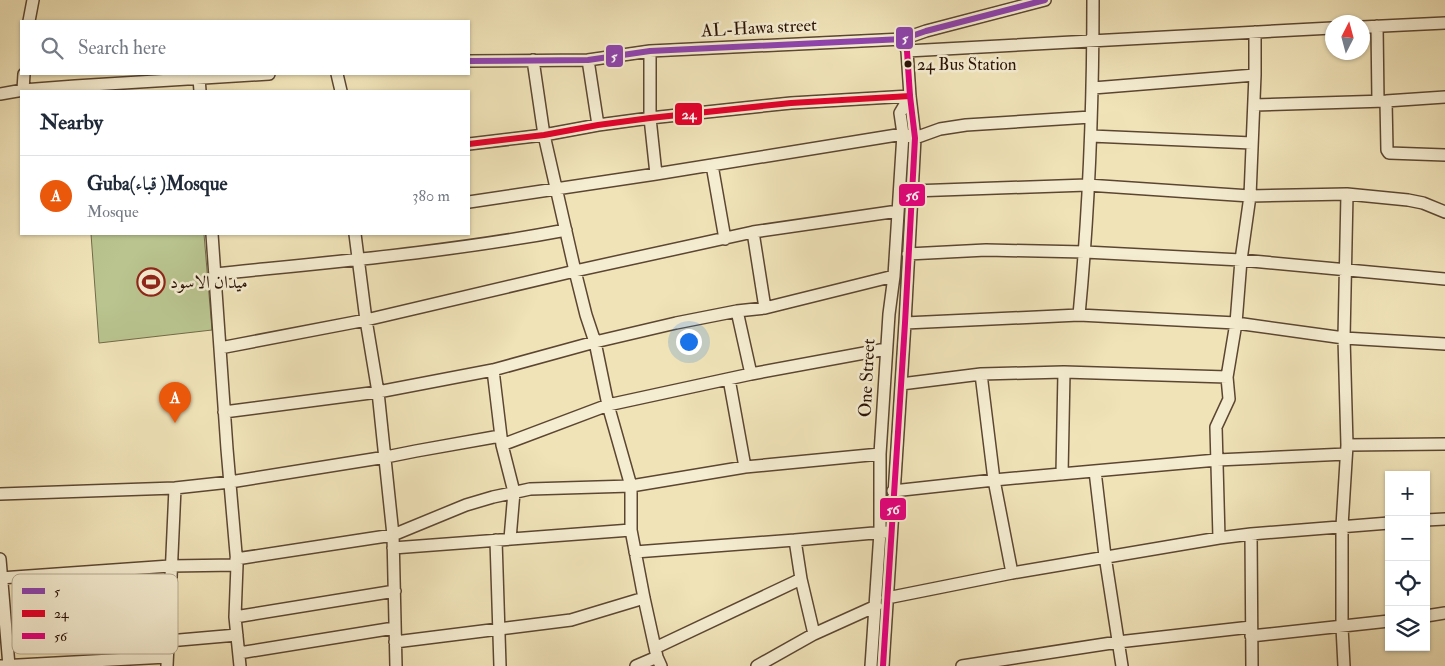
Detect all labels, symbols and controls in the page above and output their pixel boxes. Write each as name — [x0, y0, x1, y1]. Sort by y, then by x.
street label: AL-Hawa street — [700, 13, 818, 43]
north arrow — [1325, 15, 1370, 60]
search box — [20, 20, 470, 75]
line badge: 5 — [895, 26, 914, 50]
text: 5 — [902, 30, 909, 47]
icon: search — [38, 34, 66, 62]
text: Search here — [78, 36, 166, 60]
line badge: 5 — [605, 44, 624, 68]
text: 5 — [611, 48, 618, 65]
place label: 24 Bus Station — [917, 54, 1017, 75]
marker: 24 Bus Station — [903, 59, 913, 69]
line badge: 24 — [674, 102, 703, 126]
text: 24 — [682, 106, 698, 123]
text: Nearby — [40, 109, 103, 136]
text: Guba(قباء )Mosque — [87, 172, 227, 196]
line badge: 56 — [898, 183, 926, 207]
text: A — [51, 186, 61, 206]
text: 380 m — [412, 186, 450, 206]
text: 56 — [905, 187, 920, 204]
text: Mosque — [87, 202, 139, 222]
sports icon: ميدان الاسود — [136, 267, 166, 297]
place label: ميدان الاسود — [170, 271, 248, 294]
your location — [676, 329, 702, 355]
street label: One Street — [853, 338, 881, 418]
pin: A — [159, 382, 191, 423]
map controls — [1385, 471, 1430, 651]
button: + — [1385, 471, 1430, 516]
line badge: 56 — [879, 497, 907, 521]
text: 56 — [886, 501, 901, 518]
button: − — [1385, 516, 1430, 561]
button: locate — [1385, 561, 1430, 606]
legend — [12, 574, 178, 654]
text: 5 — [54, 583, 61, 600]
text: 24 — [54, 605, 70, 622]
button: layers — [1385, 606, 1430, 651]
text: 56 — [54, 628, 68, 645]

